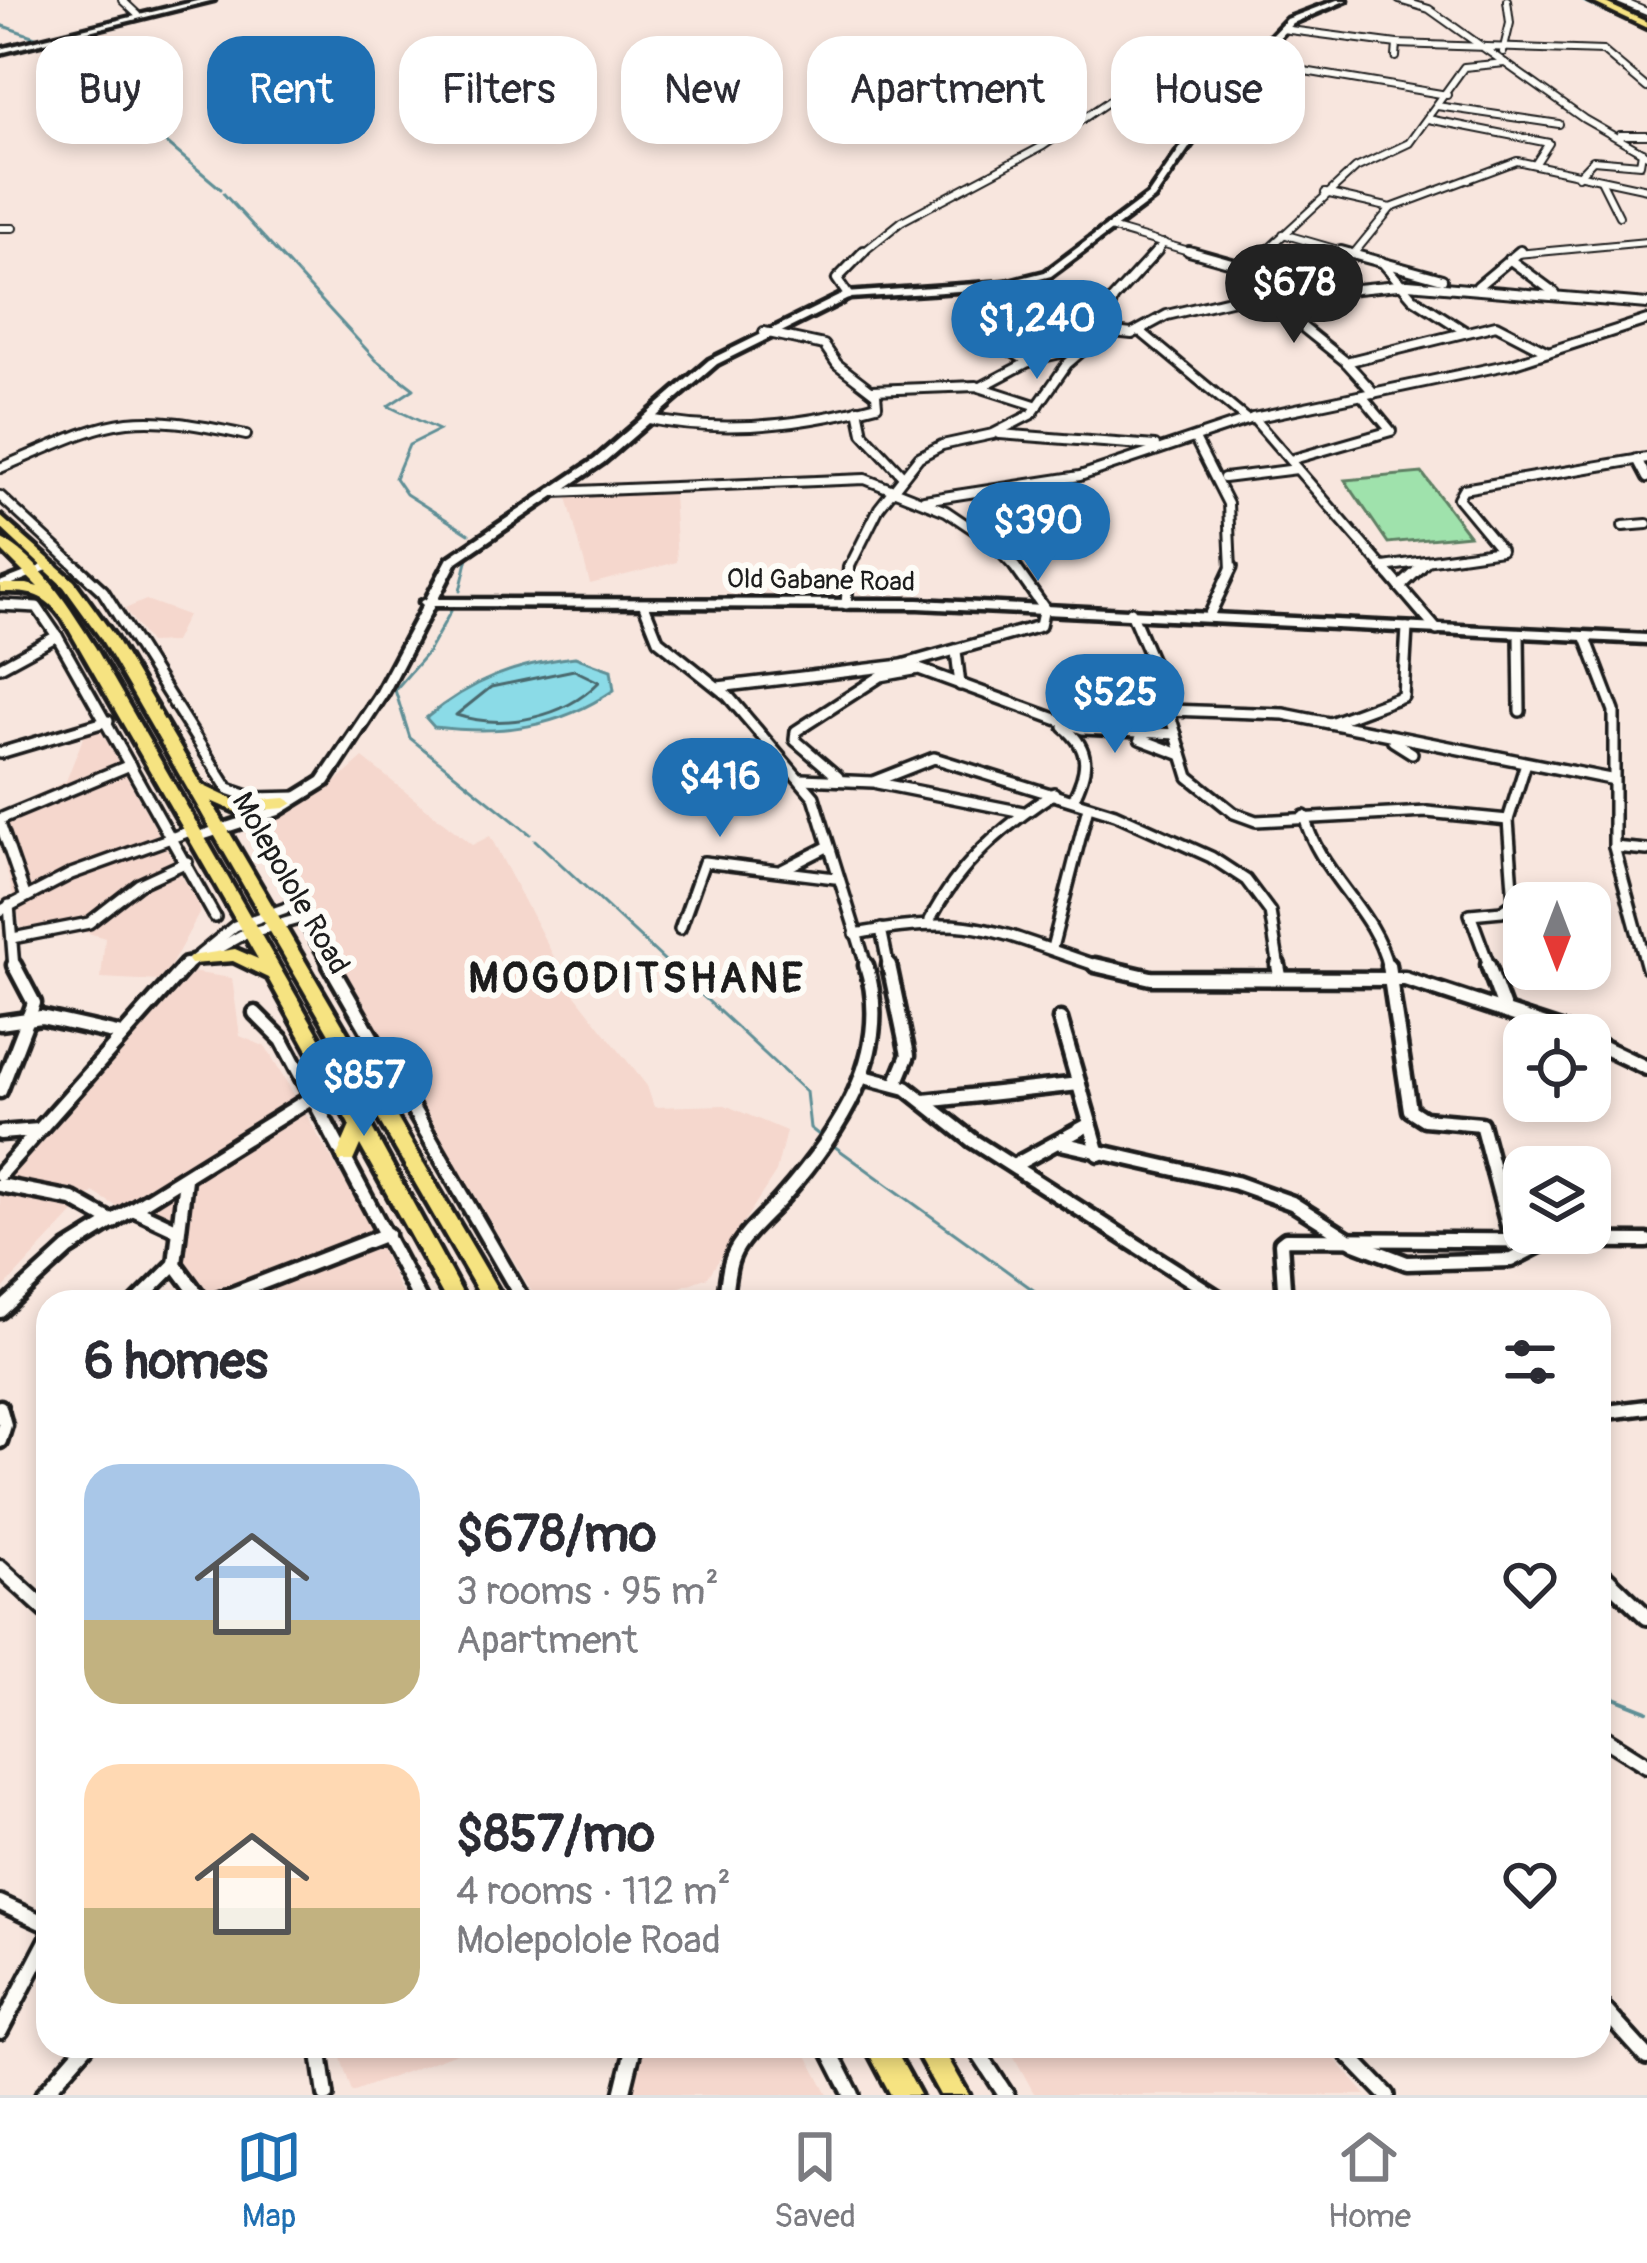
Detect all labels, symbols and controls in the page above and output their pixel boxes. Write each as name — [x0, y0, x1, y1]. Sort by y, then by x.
chip: Buy — [36, 36, 183, 144]
chip: Rent — [207, 36, 375, 144]
chip: Filters — [399, 36, 597, 144]
chip: New — [621, 36, 783, 144]
chip: Apartment — [807, 36, 1087, 144]
chip: House — [1111, 36, 1305, 144]
pin: $678 — [1223, 244, 1365, 346]
text: $678 — [1252, 258, 1336, 307]
pin: $1,240 — [939, 280, 1135, 382]
text: $1,240 — [978, 294, 1096, 343]
pin: $390 — [967, 482, 1109, 584]
text: $390 — [993, 496, 1083, 545]
street label: Old Gabane Road — [726, 562, 916, 599]
pin: $525 — [1044, 654, 1186, 756]
text: $525 — [1072, 668, 1158, 717]
pin: $416 — [649, 738, 791, 840]
text: $416 — [679, 752, 761, 801]
street label: Molepolole Road — [224, 786, 358, 981]
north arrow — [1503, 882, 1611, 990]
map controls — [1503, 882, 1611, 1254]
district label: MOGODITSHANE — [468, 953, 806, 1005]
button: locate — [1503, 1014, 1611, 1122]
pin: $857 — [293, 1037, 435, 1139]
text: $857 — [323, 1051, 405, 1100]
button: layers — [1503, 1146, 1611, 1254]
icon: filters — [1497, 1329, 1563, 1395]
text: 6 homes — [84, 1330, 268, 1394]
text: $678/mo — [456, 1503, 656, 1567]
icon: home — [180, 1512, 324, 1656]
icon: heart — [1497, 1551, 1563, 1617]
text: 3 rooms · 95 m² — [456, 1567, 719, 1616]
text: Apartment — [456, 1616, 638, 1665]
text: $857/mo — [456, 1803, 655, 1867]
icon: home — [180, 1812, 324, 1956]
icon: heart — [1497, 1851, 1563, 1917]
text: 4 rooms · 112 m² — [456, 1867, 731, 1916]
text: Molepolole Road — [456, 1916, 721, 1965]
tab: Map — [236, 2124, 302, 2237]
tab: Saved — [774, 2124, 856, 2237]
tab: Home — [1328, 2124, 1411, 2237]

